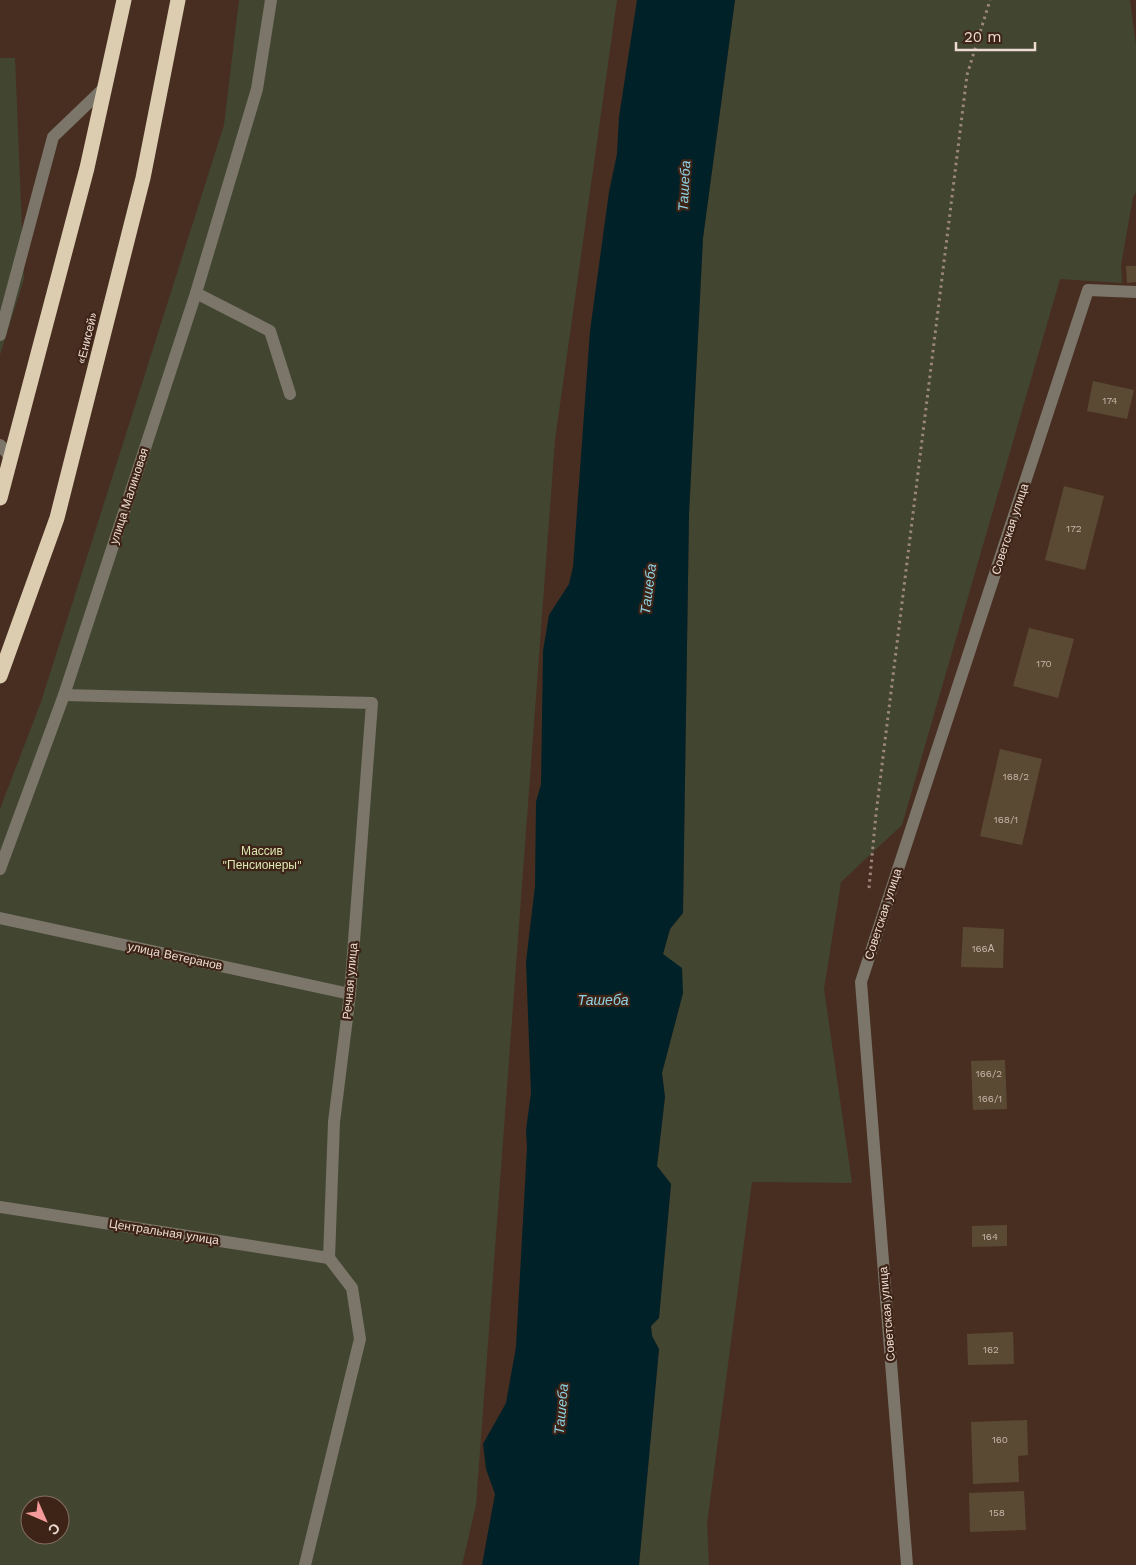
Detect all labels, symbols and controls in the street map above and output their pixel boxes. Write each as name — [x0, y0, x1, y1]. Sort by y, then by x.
scale bar — [956, 20, 1035, 52]
text: 20 m — [964, 28, 1002, 46]
water label: Ташеба — [675, 160, 693, 212]
street label: «Енисей» — [74, 311, 100, 365]
house number: 174 — [1103, 395, 1117, 406]
street label: улица Малиновая — [107, 446, 151, 546]
street label: Советская улица — [989, 481, 1031, 576]
house number: 172 — [1066, 523, 1082, 534]
water label: Ташеба — [637, 562, 659, 615]
house number: 170 — [1036, 658, 1052, 669]
house number: 168/2 — [1003, 771, 1029, 782]
house number: 168/1 — [994, 814, 1018, 825]
park label: Массив "Пенсионеры" — [222, 844, 302, 872]
street label: Советская улица — [862, 866, 904, 961]
street label: улица Ветеранов — [126, 939, 224, 973]
street label: Речная улица — [340, 942, 360, 1020]
house number: 166А — [972, 943, 995, 954]
water label: Ташеба — [577, 992, 629, 1008]
house number: 166/2 — [976, 1068, 1002, 1079]
house number: 166/1 — [978, 1093, 1002, 1104]
street label: Центральная улица — [108, 1216, 220, 1248]
house number: 164 — [982, 1231, 998, 1242]
street label: Советская улица — [876, 1266, 898, 1362]
house number: 162 — [983, 1344, 999, 1355]
water label: Ташеба — [551, 1383, 571, 1435]
house number: 160 — [992, 1434, 1008, 1445]
north arrow — [20, 1495, 70, 1545]
house number: 158 — [989, 1507, 1005, 1518]
text: С — [45, 1520, 63, 1538]

